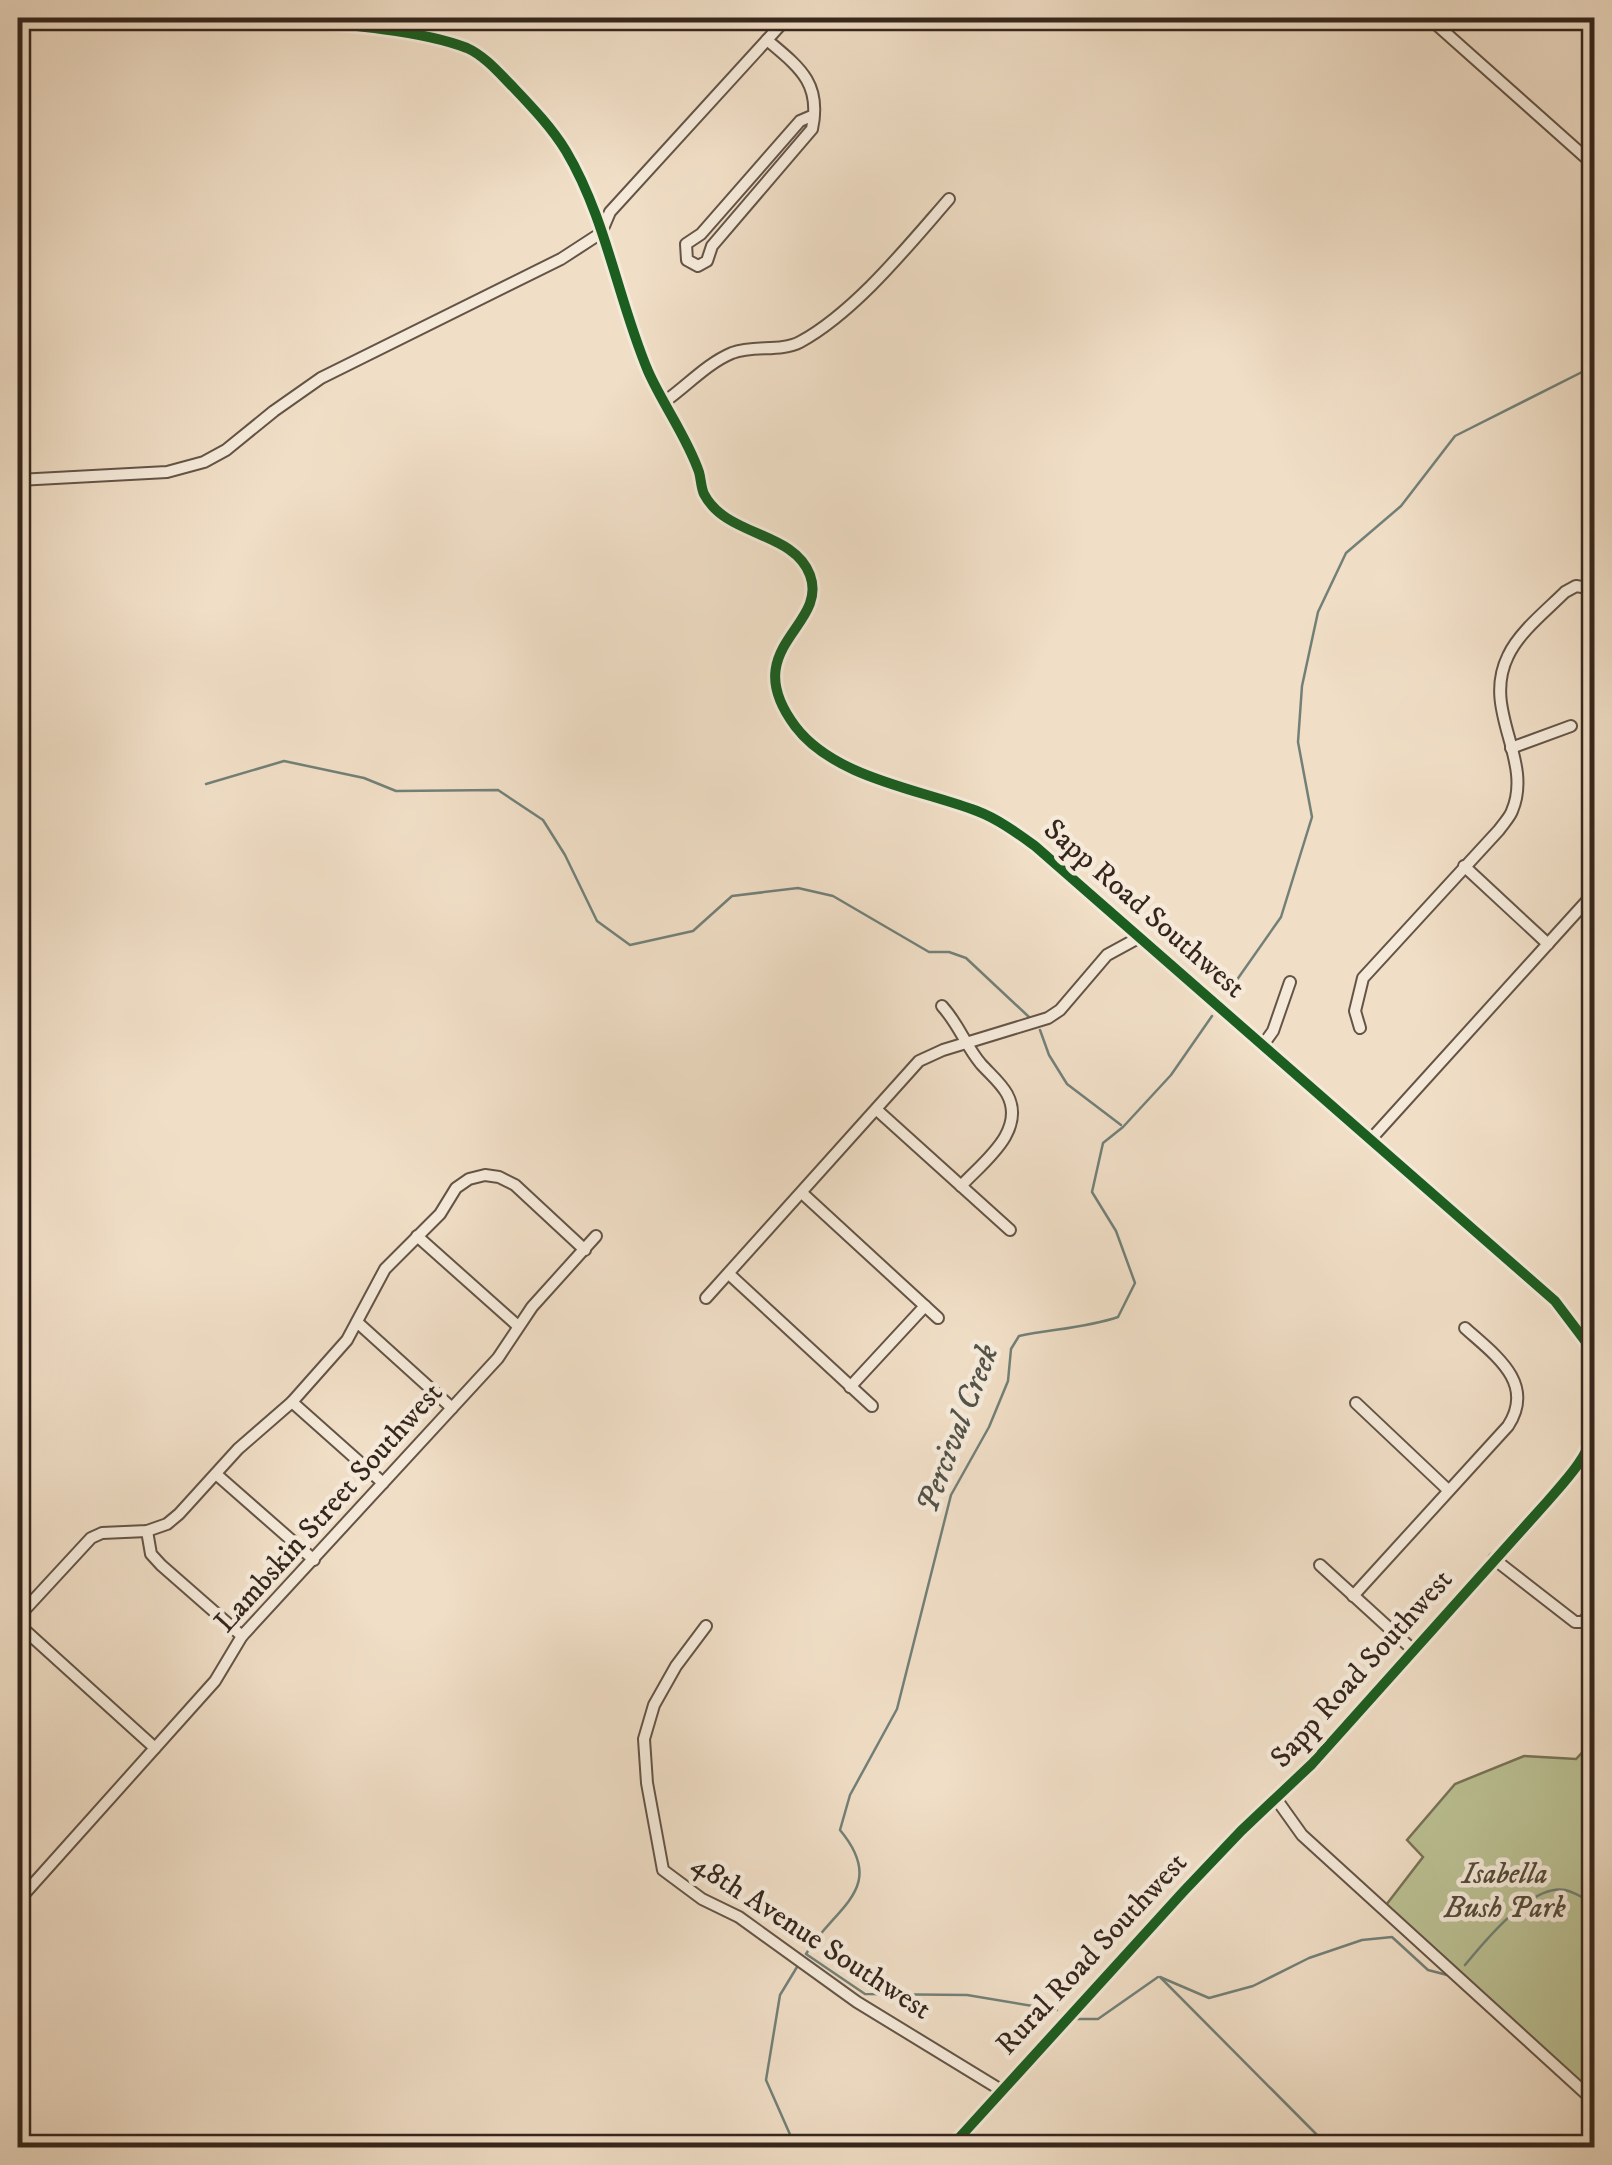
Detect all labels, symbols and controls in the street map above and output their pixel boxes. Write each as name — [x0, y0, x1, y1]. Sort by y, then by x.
street label: Sapp Road Southwest — [1036, 811, 1252, 1007]
water label: Percival Creek — [908, 1339, 1009, 1519]
street label: Lambskin Street Southwest — [207, 1375, 451, 1641]
street label: Sapp Road Southwest — [1263, 1562, 1461, 1776]
street label: Rural Road Southwest — [989, 1845, 1195, 2063]
street label: 48th Avenue Southwest — [684, 1846, 938, 2028]
park label: Isabella Bush Park — [1443, 1856, 1566, 1927]

